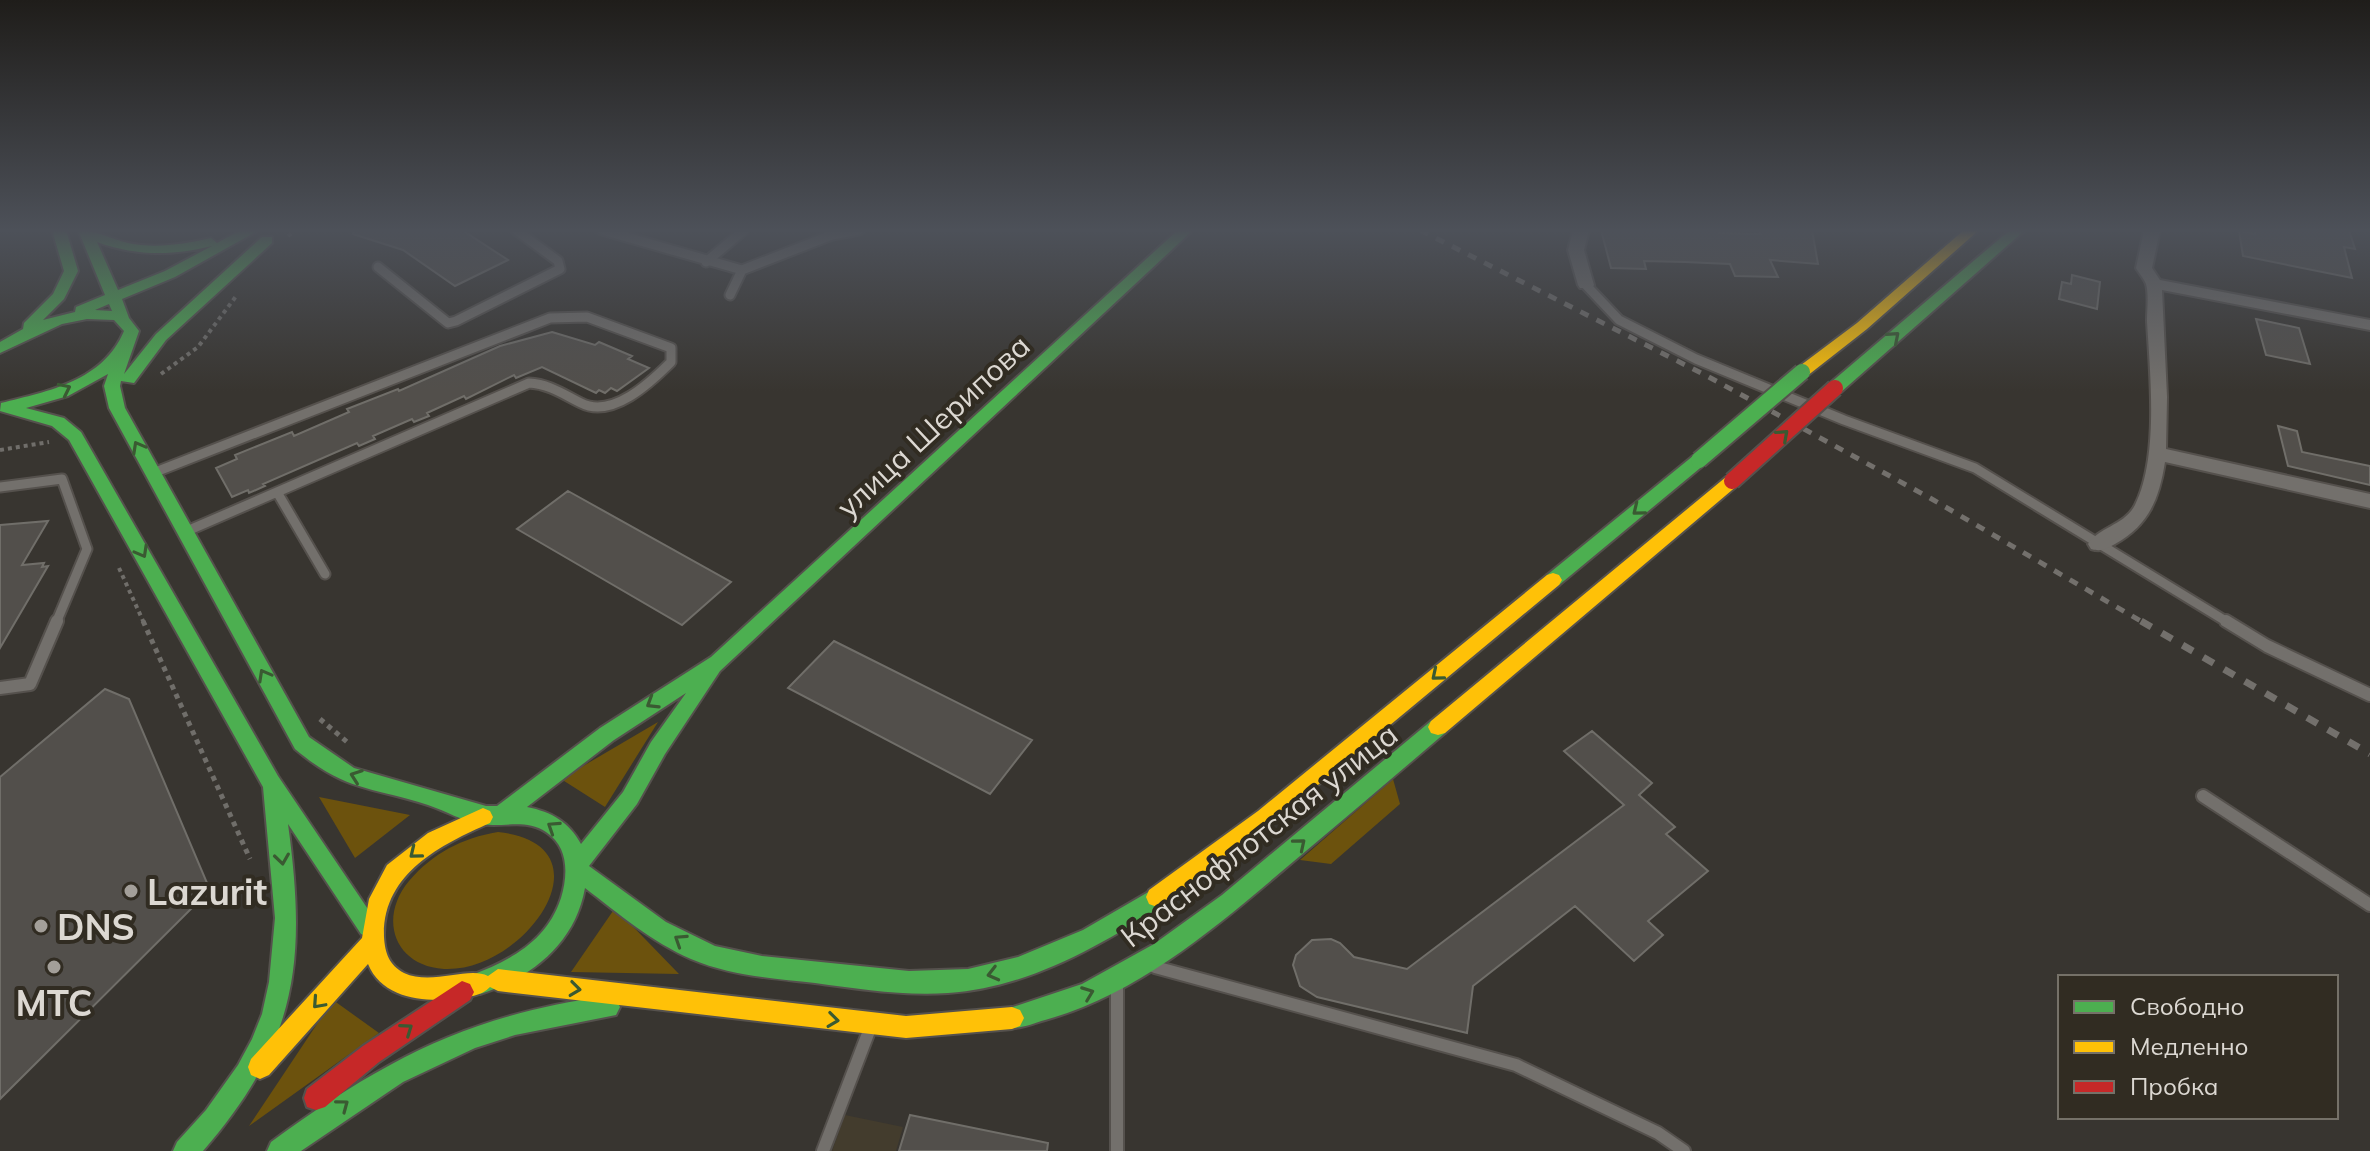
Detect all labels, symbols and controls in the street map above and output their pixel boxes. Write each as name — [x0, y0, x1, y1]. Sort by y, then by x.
street label: улица Шерипова — [828, 327, 1038, 525]
one-way arrow — [1884, 332, 1899, 347]
one-way arrow — [57, 383, 72, 399]
one-way arrow — [1774, 430, 1789, 444]
one-way arrow — [133, 441, 148, 455]
one-way arrow — [1632, 500, 1647, 514]
one-way arrow — [132, 543, 148, 558]
one-way arrow — [1431, 665, 1446, 679]
one-way arrow — [259, 668, 274, 683]
one-way arrow — [646, 693, 660, 708]
street label: Краснофлотская улица — [1113, 715, 1405, 955]
one-way arrow — [349, 770, 363, 786]
one-way arrow — [547, 822, 561, 837]
one-way arrow — [1291, 839, 1305, 854]
one-way arrow — [410, 843, 424, 858]
one-way arrow — [273, 853, 290, 866]
place label: Lazurit — [147, 869, 267, 914]
marker: Lazurit — [122, 882, 140, 900]
place label: DNS — [57, 904, 135, 949]
marker: DNS — [32, 917, 50, 935]
one-way arrow — [674, 935, 688, 950]
marker: МТС — [45, 958, 63, 976]
one-way arrow — [987, 964, 1001, 981]
legend — [2058, 975, 2338, 1119]
place label: МТС — [16, 980, 92, 1025]
one-way arrow — [568, 980, 582, 997]
one-way arrow — [1080, 986, 1094, 1003]
text: Свободно — [2130, 991, 2245, 1021]
one-way arrow — [313, 993, 328, 1008]
one-way arrow — [827, 1012, 840, 1029]
one-way arrow — [399, 1024, 413, 1039]
text: Медленно — [2130, 1031, 2249, 1061]
text: Пробка — [2130, 1071, 2218, 1101]
one-way arrow — [334, 1100, 349, 1114]

